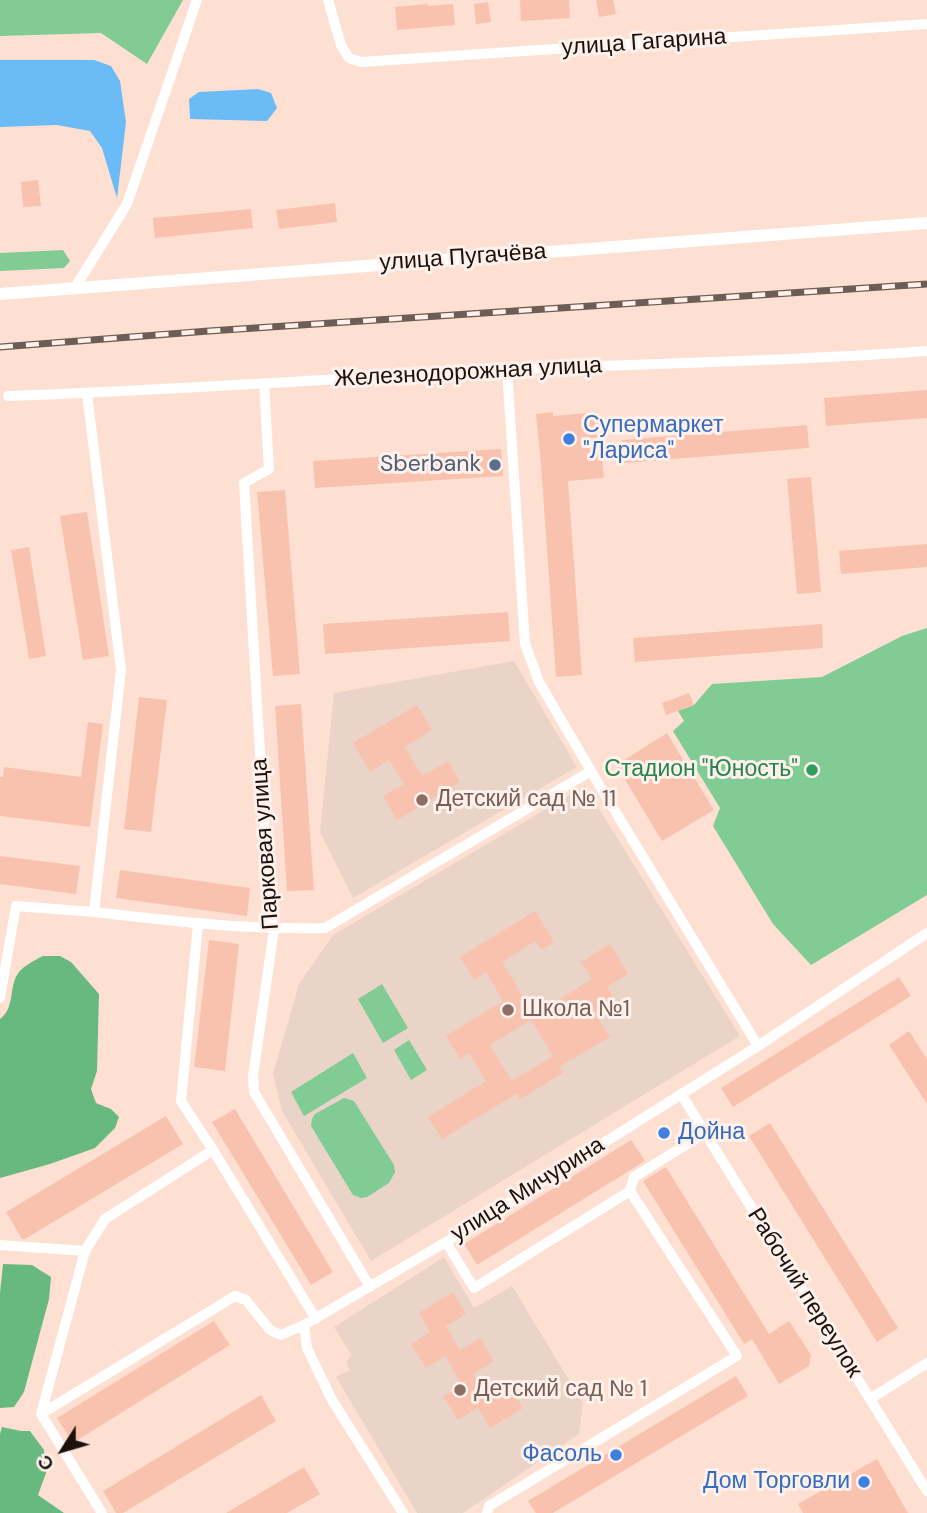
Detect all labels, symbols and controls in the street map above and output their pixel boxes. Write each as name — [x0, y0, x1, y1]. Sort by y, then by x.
street label: улица Гагарина — [561, 23, 727, 63]
street label: улица Пугачёва — [379, 238, 547, 278]
street label: Железнодорожная улица — [333, 352, 603, 394]
place label: Супермаркет "Лариса" — [583, 412, 723, 466]
marker: Супермаркет "Лариса" — [561, 431, 577, 447]
place label: Sberbank — [380, 451, 481, 479]
marker: Sberbank — [487, 457, 503, 473]
place label: Стадион "Юность" — [604, 756, 798, 784]
street label: Парковая улица — [246, 757, 286, 931]
marker: Стадион "Юность" — [804, 762, 820, 778]
place label: Детский сад № 11 — [436, 786, 616, 814]
marker: Детский сад № 11 — [414, 792, 430, 808]
place label: Школа №1 — [522, 996, 630, 1024]
marker: Школа №1 — [500, 1002, 516, 1018]
place label: Дойна — [678, 1119, 745, 1147]
marker: Дойна — [656, 1125, 672, 1141]
street label: улица Мичурина — [446, 1132, 610, 1248]
street label: Рабочий переулок — [741, 1203, 867, 1383]
place label: Детский сад № 1 — [474, 1376, 647, 1404]
marker: Детский сад № 1 — [452, 1382, 468, 1398]
north arrow — [28, 1415, 98, 1485]
place label: Фасоль — [522, 1441, 602, 1469]
marker: Фасоль — [608, 1447, 624, 1463]
text: С — [32, 1450, 60, 1476]
place label: Дом Торговли — [703, 1468, 850, 1496]
marker: Дом Торговли — [856, 1474, 872, 1490]

